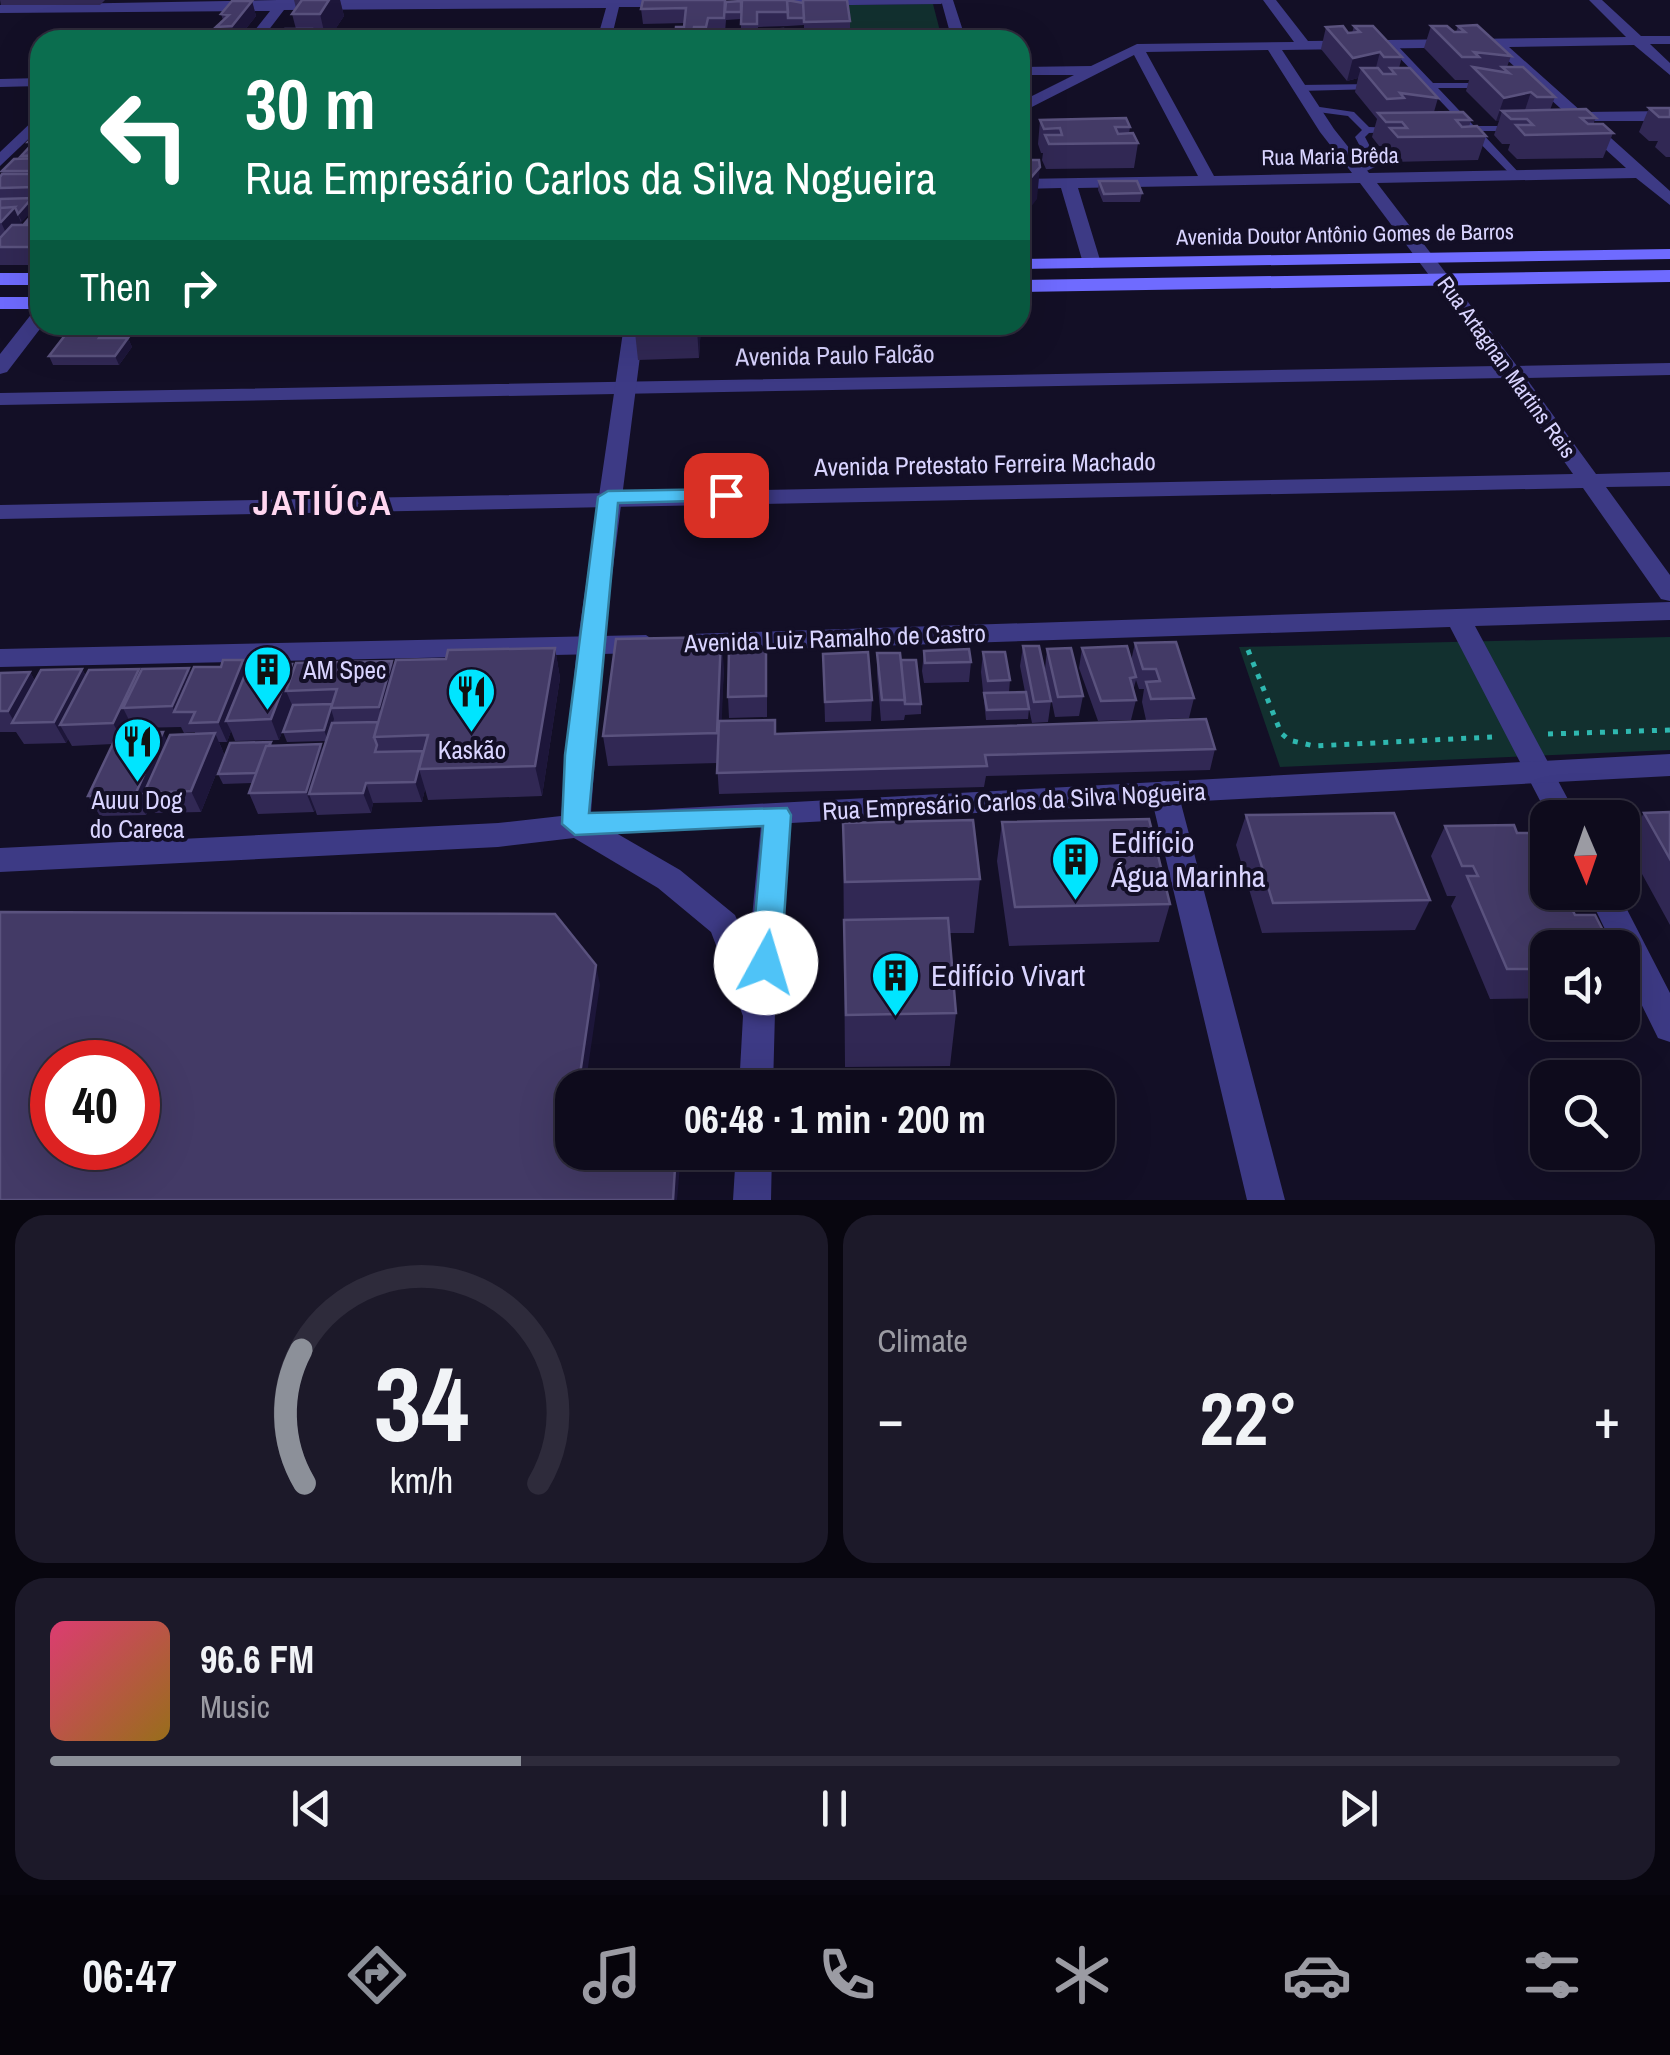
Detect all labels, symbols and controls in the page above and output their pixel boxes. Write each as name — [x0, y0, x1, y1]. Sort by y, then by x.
text: 30 m — [245, 57, 376, 151]
icon: left — [80, 70, 210, 200]
street label: Rua Maria Brêda — [1261, 140, 1399, 172]
text: Rua Empresário Carlos da Silva Nogueira — [245, 147, 936, 208]
street label: Avenida Doutor Antônio Gomes de Barros — [1175, 216, 1514, 252]
icon: right — [171, 260, 226, 315]
text: Then — [80, 262, 151, 313]
street label: Rua Artagnan Martins Reis — [1431, 270, 1583, 464]
street label: Avenida Paulo Falcão — [734, 336, 935, 374]
street label: Avenida Pretestato Ferreira Machado — [813, 444, 1156, 484]
pin — [684, 453, 769, 538]
icon: arrive — [699, 468, 754, 523]
district label: JATIÚCA — [253, 479, 393, 526]
street label: Avenida Luiz Ramalho de Castro — [683, 616, 986, 660]
building icon: AM Spec — [242, 644, 294, 712]
place label: AM Spec — [302, 653, 386, 687]
restaurant icon: Kaskão — [446, 666, 498, 734]
restaurant icon: Auuu Dog do Careca — [111, 716, 163, 784]
place label: Kaskão — [438, 733, 506, 767]
street label: Rua Empresário Carlos da Silva Nogueira — [821, 774, 1207, 828]
place label: Auuu Dog do Careca — [90, 783, 185, 846]
north arrow — [1530, 800, 1640, 910]
map controls — [1530, 800, 1640, 1170]
place label: Edifício Água Marinha — [1110, 822, 1266, 896]
building icon: Edifício Água Marinha — [1050, 834, 1102, 902]
position arrow — [714, 911, 818, 1015]
button: sound — [1530, 930, 1640, 1040]
building icon: Edifício Vivart — [870, 950, 922, 1018]
place label: Edifício Vivart — [931, 955, 1085, 995]
speed limit sign: 40 — [30, 1040, 160, 1170]
button: search — [1530, 1060, 1640, 1170]
text: 06:48 · 1 min · 200 m — [684, 1094, 986, 1145]
text: Climate — [878, 1319, 968, 1362]
text: 34 — [374, 1333, 469, 1473]
text: 22° — [1200, 1367, 1298, 1468]
text: − — [878, 1381, 904, 1455]
text: + — [1594, 1381, 1620, 1455]
text: km/h — [389, 1456, 453, 1504]
text: 96.6 FM — [200, 1634, 314, 1685]
text: Music — [200, 1685, 270, 1728]
icon: previous — [284, 1781, 339, 1836]
icon: pause — [807, 1781, 862, 1836]
icon: next — [1331, 1781, 1386, 1836]
icon: directions — [342, 1940, 412, 2010]
icon: music — [577, 1940, 647, 2010]
icon: phone — [812, 1940, 882, 2010]
icon: climate — [1047, 1940, 1117, 2010]
icon: car — [1282, 1940, 1352, 2010]
icon: filters — [1517, 1940, 1587, 2010]
text: 06:47 — [83, 1945, 177, 2006]

